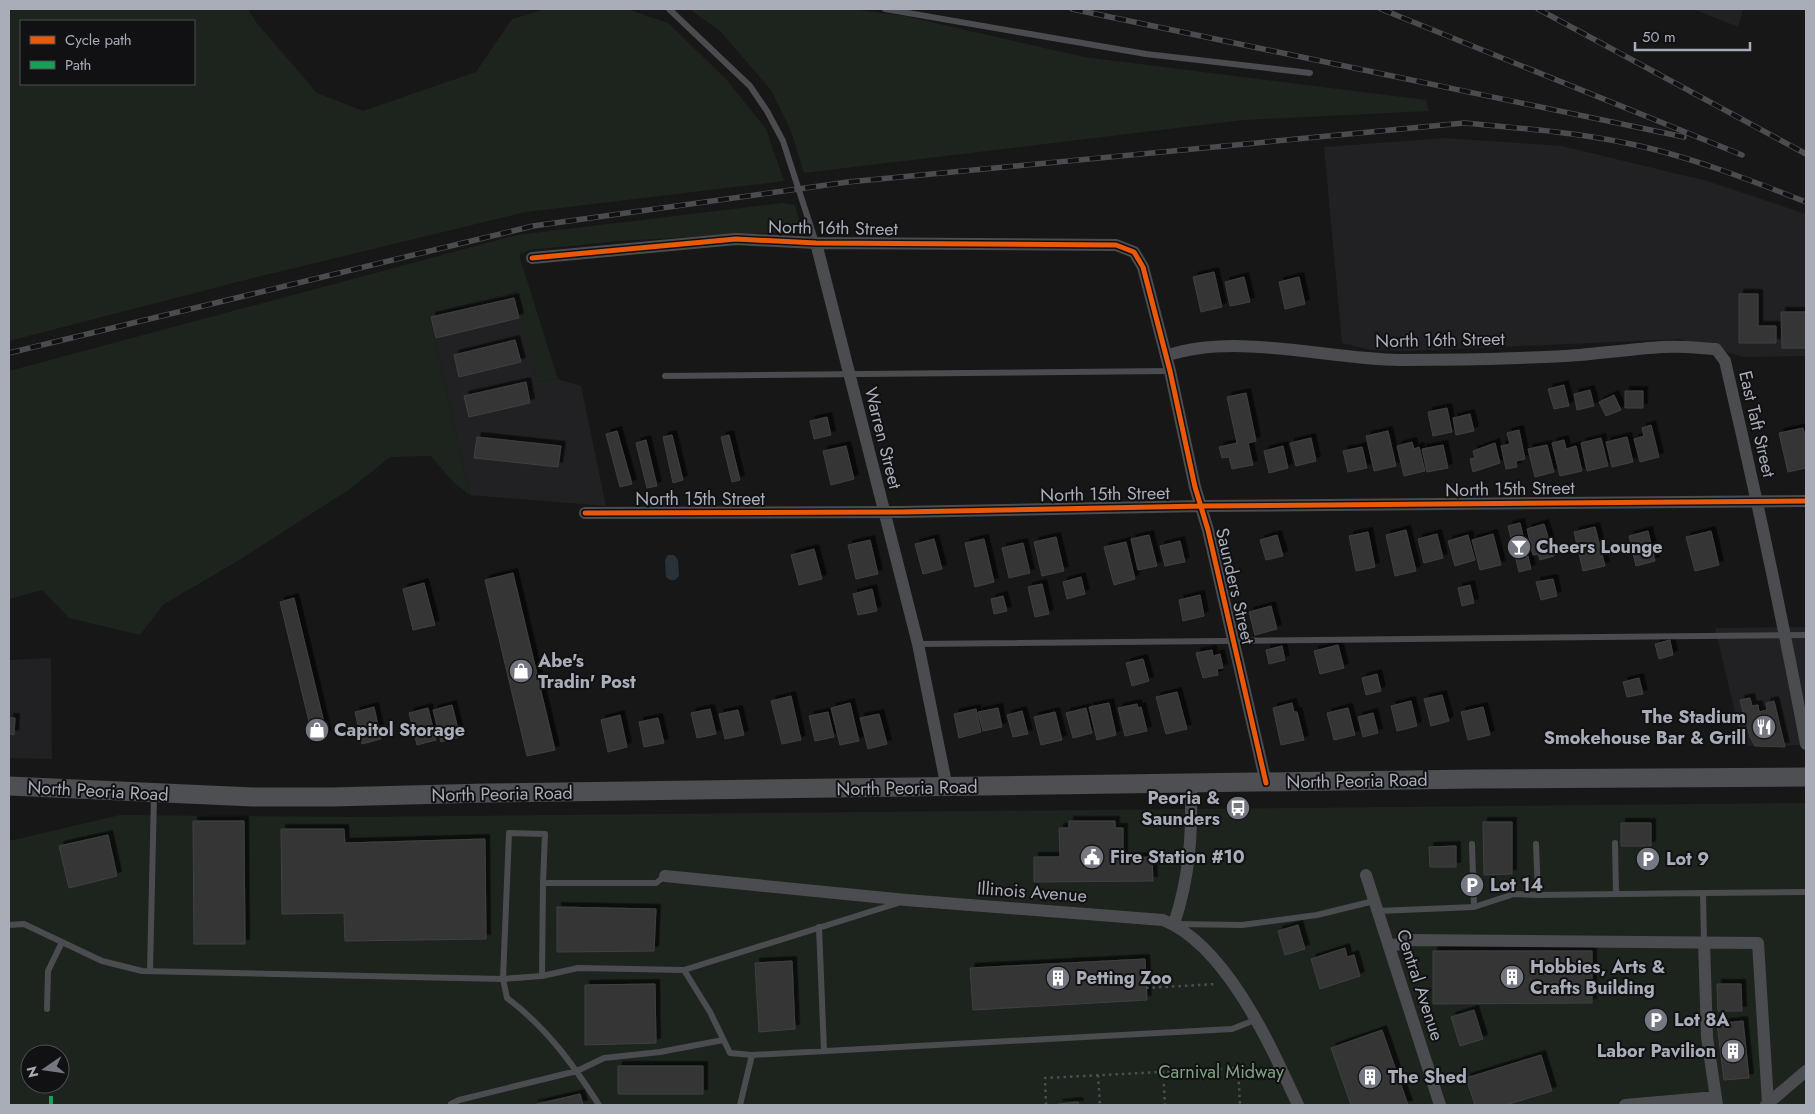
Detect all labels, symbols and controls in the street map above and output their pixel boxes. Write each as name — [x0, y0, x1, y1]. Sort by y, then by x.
legend — [20, 20, 195, 85]
scale bar — [1635, 20, 1750, 52]
text: 50 m — [1642, 26, 1676, 48]
text: Cycle path — [65, 29, 132, 51]
text: Path — [65, 54, 91, 76]
street label: North 16th Street — [768, 214, 899, 242]
street label: North 16th Street — [1375, 326, 1506, 354]
street label: East Taft Street — [1732, 368, 1782, 480]
street label: Warren Street — [858, 384, 908, 492]
street label: North 15th Street — [1445, 475, 1576, 503]
street label: North 15th Street — [1040, 480, 1171, 508]
street label: North 15th Street — [635, 486, 765, 512]
street label: Saunders Street — [1209, 525, 1261, 647]
bar icon: Cheers Lounge — [1506, 534, 1532, 560]
place label: Cheers Lounge — [1536, 534, 1663, 560]
place label: Abe's Tradin' Post — [537, 648, 636, 695]
shop icon: Abe's Tradin' Post — [508, 658, 534, 684]
place label: The Stadium Smokehouse Bar & Grill — [1544, 704, 1746, 751]
restaurant icon: The Stadium Smokehouse Bar & Grill — [1751, 714, 1777, 740]
shop icon: Capitol Storage — [304, 717, 330, 743]
place label: Capitol Storage — [334, 717, 465, 743]
street label: North Peoria Road — [1286, 767, 1428, 795]
street label: North Peoria Road — [27, 774, 169, 808]
street label: North Peoria Road — [836, 774, 978, 802]
street label: North Peoria Road — [431, 780, 573, 808]
place label: Peoria & Saunders — [1141, 785, 1220, 832]
bus stop icon: Peoria & Saunders — [1225, 795, 1251, 821]
public building icon: Fire Station #10 — [1079, 844, 1105, 870]
place label: Fire Station #10 — [1110, 844, 1245, 870]
parking icon: Lot 9 — [1635, 846, 1661, 872]
place label: Lot 9 — [1666, 846, 1709, 872]
parking icon: Lot 14 — [1459, 872, 1485, 898]
place label: Lot 14 — [1490, 872, 1543, 898]
street label: Illinois Avenue — [976, 875, 1088, 909]
street label: Central Avenue — [1390, 926, 1450, 1044]
place label: Hobbies, Arts & Crafts Building — [1530, 954, 1666, 1001]
building icon: Hobbies, Arts & Crafts Building — [1499, 964, 1525, 990]
building icon: Petting Zoo — [1045, 965, 1071, 991]
place label: Petting Zoo — [1076, 965, 1172, 991]
parking icon: Lot 8A — [1643, 1007, 1669, 1033]
place label: Lot 8A — [1674, 1007, 1730, 1033]
place label: Labor Pavilion — [1597, 1038, 1716, 1064]
building icon: Labor Pavilion — [1720, 1038, 1746, 1064]
north arrow — [20, 1044, 70, 1094]
park label: Carnival Midway — [1158, 1059, 1284, 1085]
text: N — [21, 1064, 43, 1080]
building icon: The Shed — [1357, 1064, 1383, 1090]
place label: The Shed — [1388, 1064, 1467, 1090]

